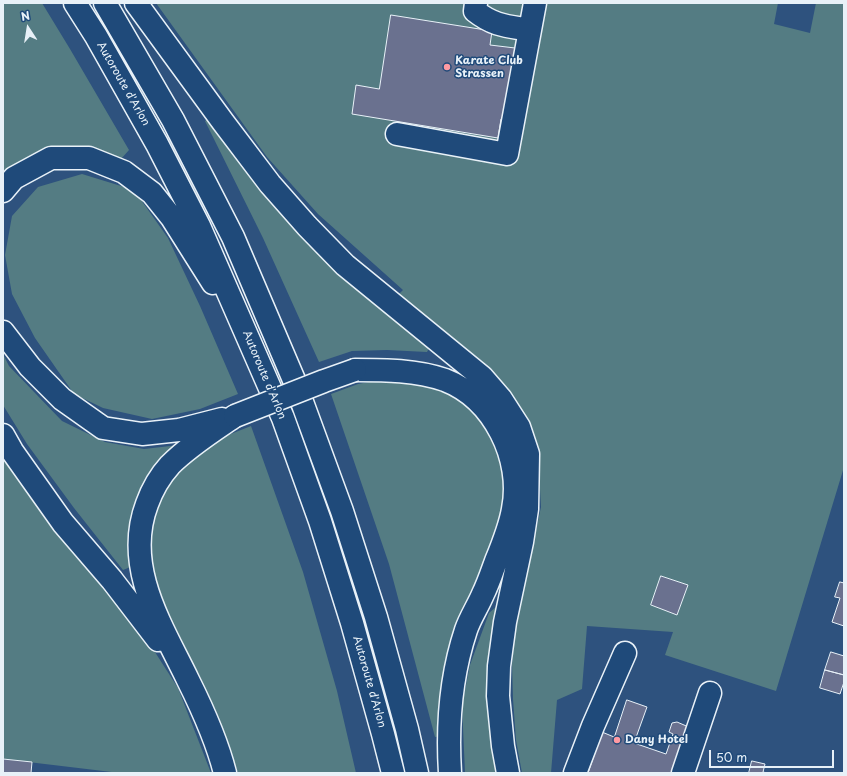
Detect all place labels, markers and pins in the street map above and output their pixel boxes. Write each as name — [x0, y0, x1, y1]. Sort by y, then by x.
place label: Karate Club Strassen — [455, 54, 523, 80]
marker: Karate Club Strassen — [442, 62, 452, 72]
place label: Dany Hotel — [625, 733, 688, 747]
marker: Dany Hotel — [612, 735, 622, 745]

